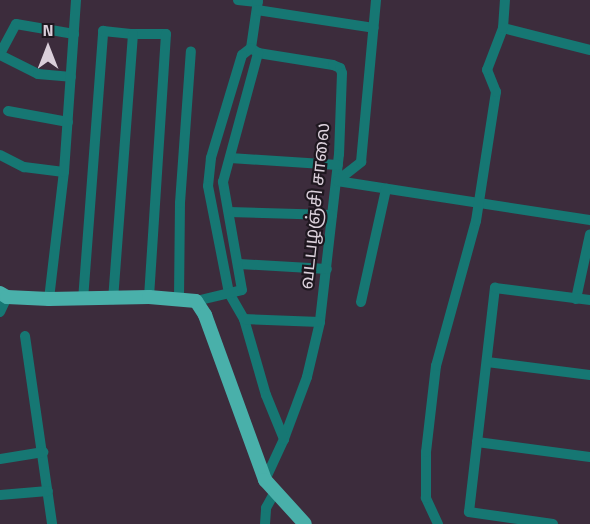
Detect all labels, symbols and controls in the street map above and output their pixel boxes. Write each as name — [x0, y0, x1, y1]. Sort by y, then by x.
north arrow — [18, 18, 78, 78]
text: N — [42, 18, 54, 42]
street label: வடபழஞ்சி சாலை — [296, 122, 334, 290]

